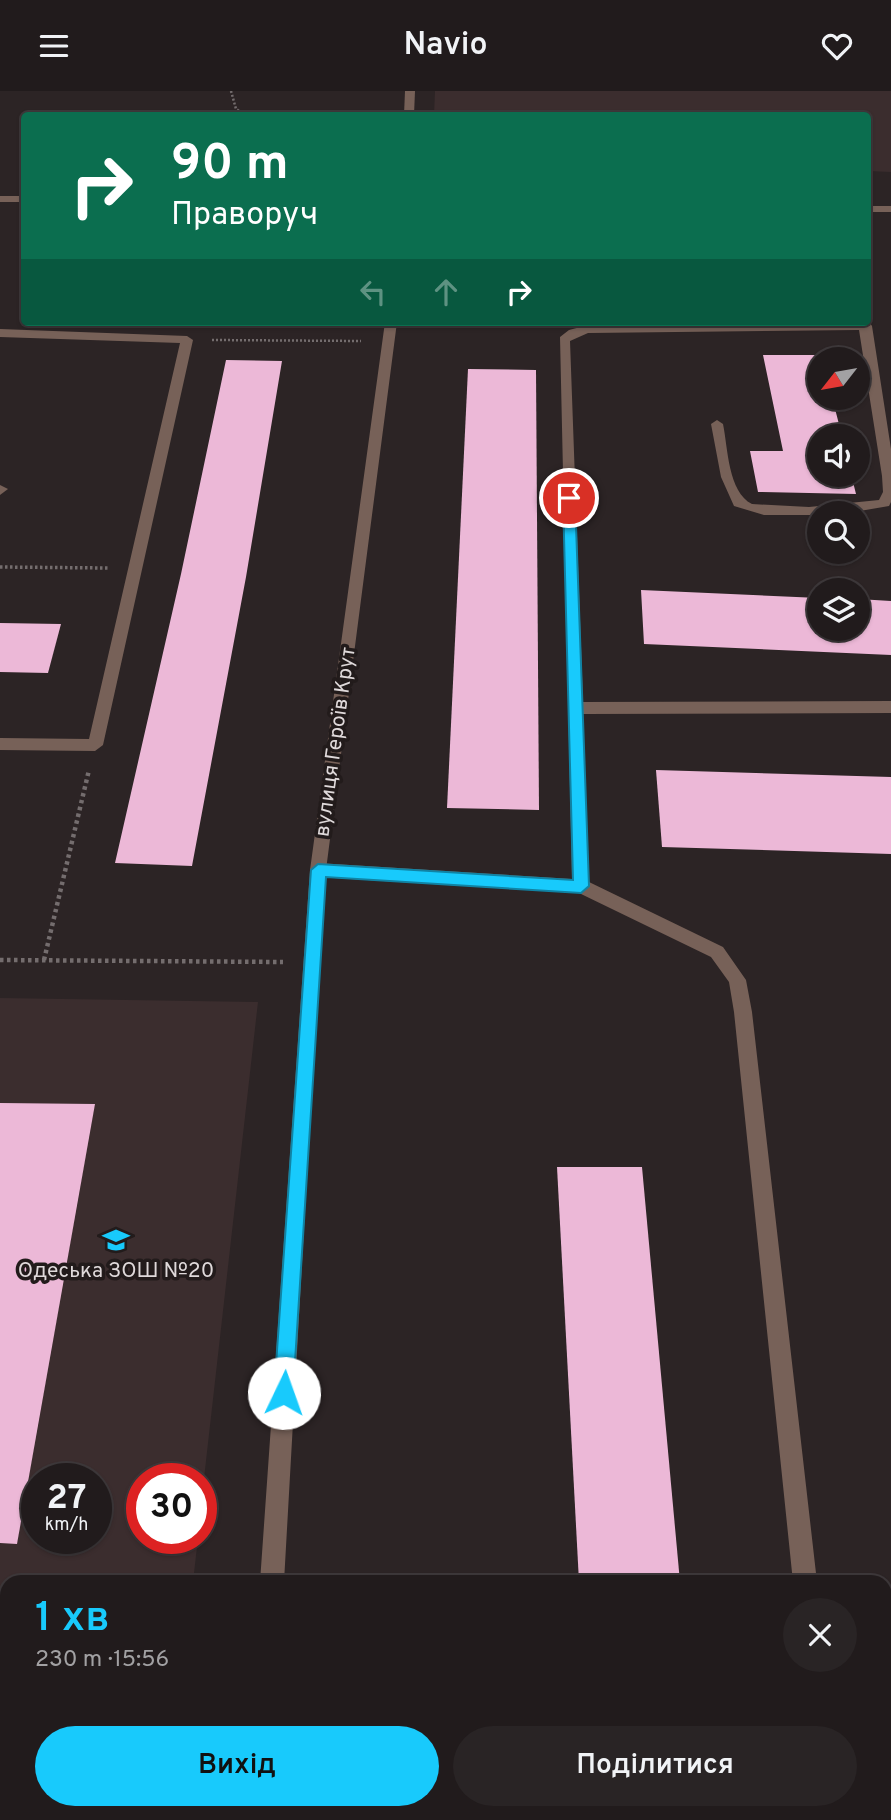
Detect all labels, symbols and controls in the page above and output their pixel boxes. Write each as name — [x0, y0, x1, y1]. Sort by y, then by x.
text: Navio — [403, 26, 488, 66]
icon: menu — [35, 27, 73, 65]
icon: heart — [818, 27, 856, 65]
text: 90 m — [171, 135, 289, 197]
icon: right — [56, 140, 147, 231]
text: Праворуч — [171, 196, 318, 236]
icon: left — [354, 273, 392, 311]
icon: ahead — [427, 273, 465, 311]
icon: right — [500, 273, 538, 311]
north arrow — [807, 347, 870, 409]
map controls — [807, 347, 870, 641]
button: sound — [807, 424, 870, 487]
pin — [539, 468, 599, 528]
icon: arrive — [550, 479, 588, 517]
button: search — [807, 501, 870, 564]
button: layers — [807, 578, 870, 641]
street label: вулиця Героїв Крут — [309, 645, 363, 839]
school or university icon: Одеська ЗОШ №20 — [101, 1225, 131, 1255]
place label: Одеська ЗОШ №20 — [18, 1258, 214, 1285]
position arrow — [247, 1356, 321, 1430]
speed limit sign: 30 — [126, 1463, 217, 1554]
text: 27 — [47, 1477, 86, 1521]
text: km/h — [45, 1514, 88, 1537]
text: 1 хв — [35, 1593, 110, 1646]
button: close — [783, 1598, 857, 1672]
text: 230 m · 15:56 — [35, 1646, 169, 1675]
button: Вихід — [35, 1726, 439, 1806]
button: Поділитися — [453, 1726, 857, 1806]

